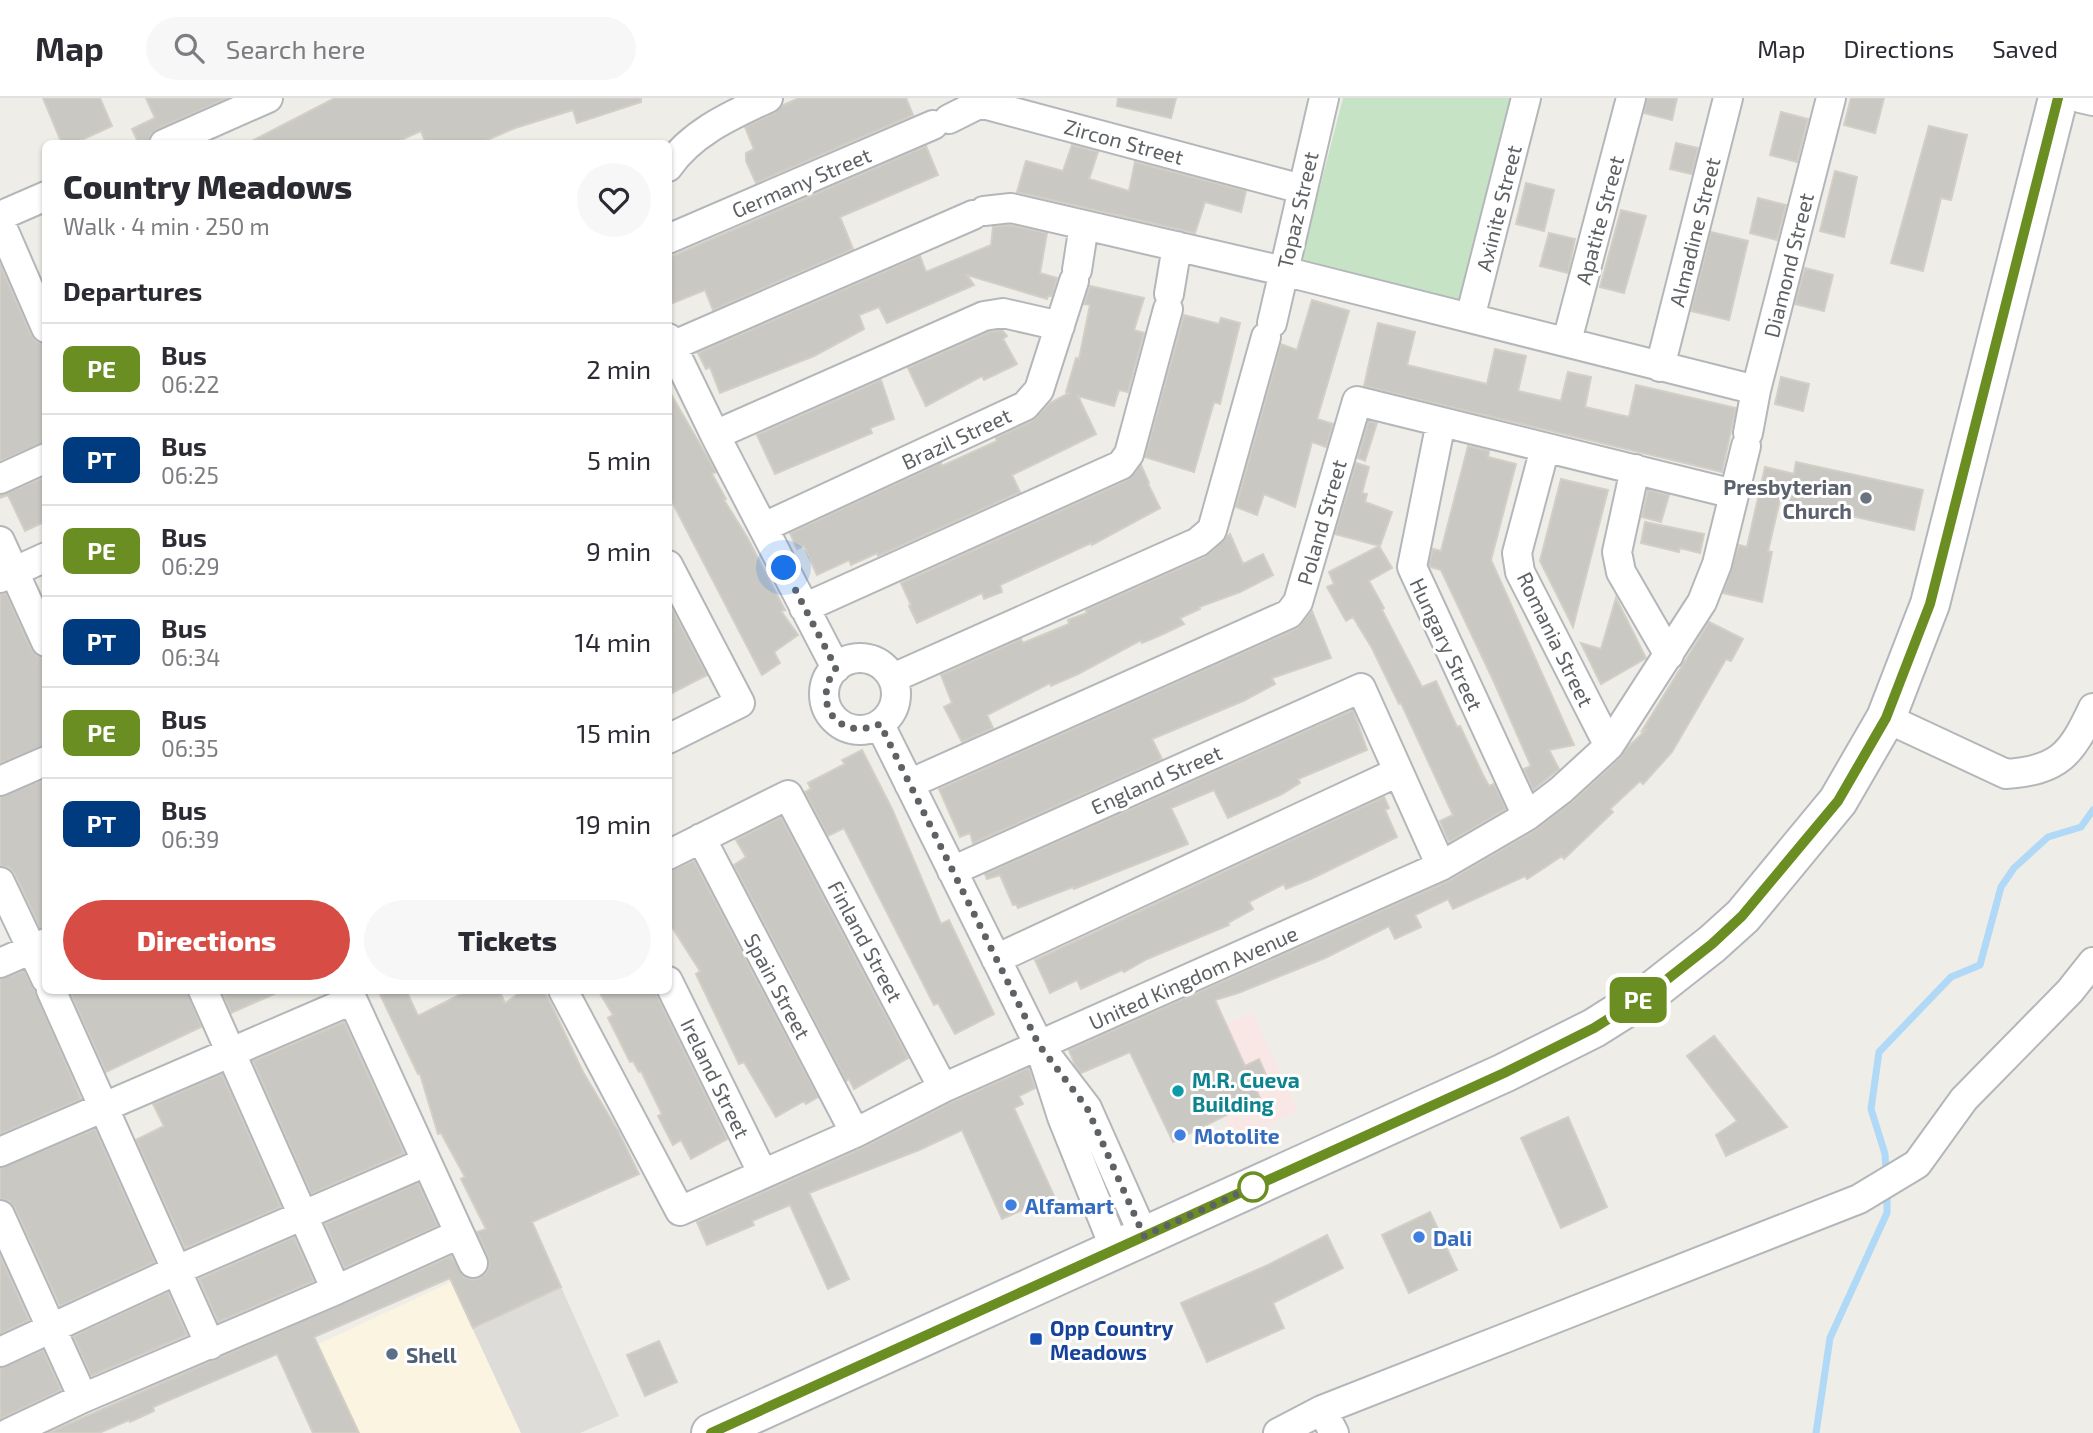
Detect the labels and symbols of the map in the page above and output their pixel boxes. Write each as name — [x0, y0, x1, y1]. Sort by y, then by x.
street label: Zircon Street — [1062, 113, 1186, 169]
street label: Germany Street — [728, 141, 874, 223]
street label: Axinite Street — [1470, 142, 1526, 274]
street label: Topaz Street — [1271, 149, 1323, 271]
street label: Apatite Street — [1570, 153, 1628, 287]
street label: Almadine Street — [1663, 155, 1725, 309]
street label: Diamond Street — [1758, 190, 1818, 340]
street label: Brazil Street — [897, 402, 1015, 474]
street label: Poland Street — [1291, 456, 1351, 588]
place label: Presbyterian Church — [1723, 474, 1852, 523]
marker: Presbyterian Church — [1858, 490, 1874, 506]
your location — [766, 550, 801, 585]
street label: Romania Street — [1513, 568, 1599, 710]
street label: Hungary Street — [1405, 574, 1489, 714]
street label: England Street — [1087, 739, 1225, 819]
street label: Finland Street — [824, 876, 908, 1006]
street label: United Kingdom Avenue — [1085, 920, 1301, 1034]
street label: Spain Street — [740, 929, 816, 1043]
line badge: PE — [1606, 977, 1670, 1023]
street label: Ireland Street — [676, 1014, 756, 1142]
place label: M.R. Cueva Building — [1192, 1067, 1300, 1116]
marker: M.R. Cueva Building — [1170, 1083, 1186, 1099]
place label: Motolite — [1194, 1123, 1280, 1148]
marker: Motolite — [1172, 1127, 1188, 1143]
unlabelled marker — [1238, 1172, 1268, 1202]
place label: Alfamart — [1025, 1193, 1114, 1218]
marker: Alfamart — [1003, 1197, 1019, 1213]
place label: Dali — [1433, 1225, 1472, 1250]
marker: Dali — [1411, 1229, 1427, 1245]
place label: Opp Country Meadows — [1050, 1315, 1174, 1364]
marker: Opp Country Meadows — [1028, 1331, 1044, 1347]
place label: Shell — [406, 1342, 457, 1367]
marker: Shell — [384, 1346, 400, 1362]

